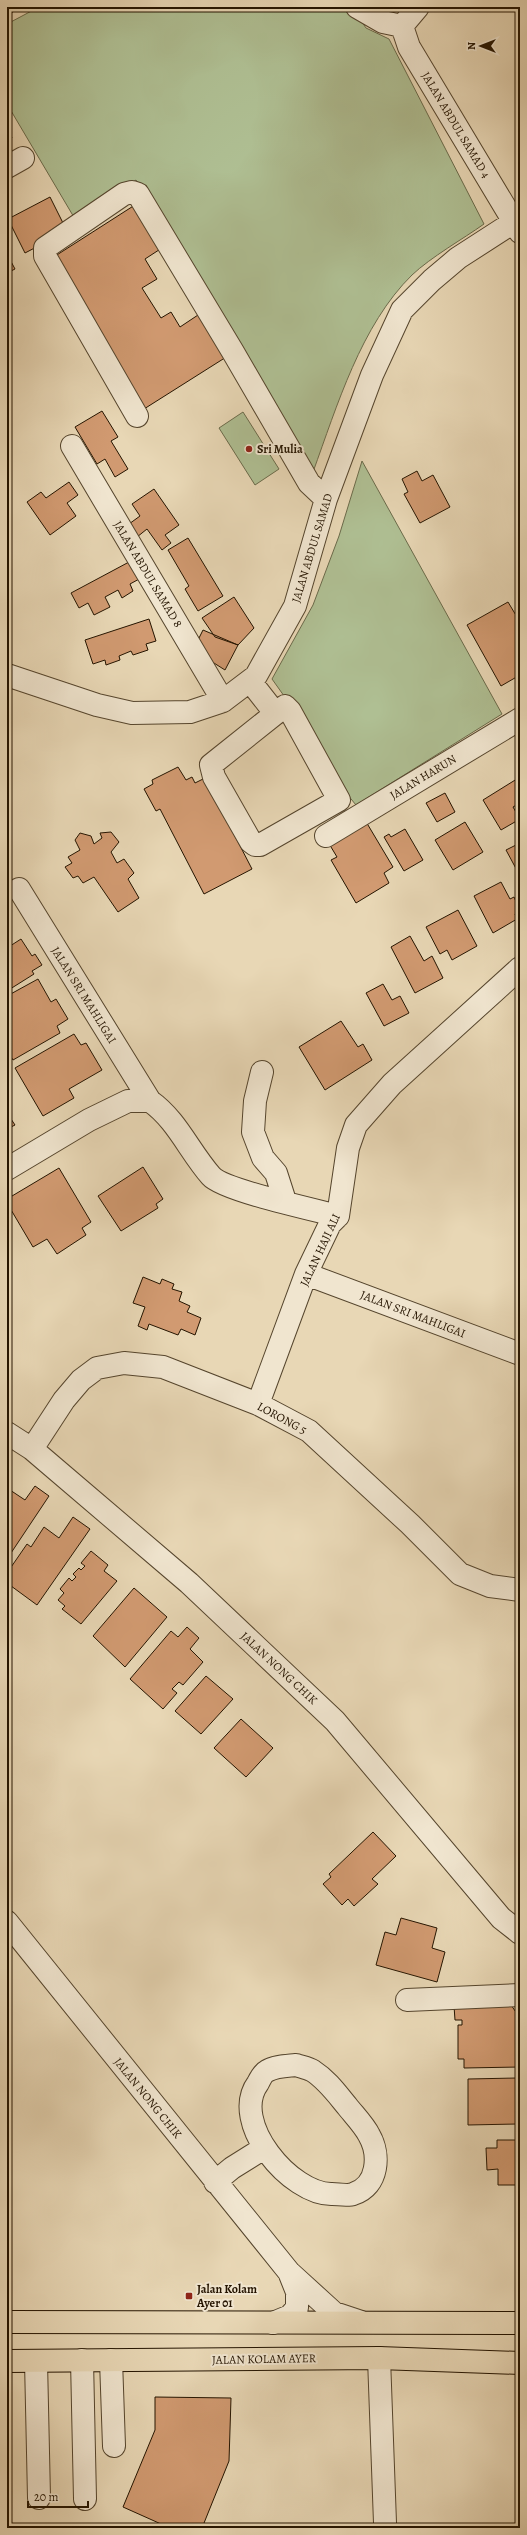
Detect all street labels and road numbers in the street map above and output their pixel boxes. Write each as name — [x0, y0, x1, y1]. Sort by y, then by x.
street label: JALAN ABDUL SAMAD 4 — [418, 69, 494, 182]
street label: JALAN ABDUL SAMAD — [288, 491, 336, 605]
street label: JALAN ABDUL SAMAD 8 — [110, 518, 186, 630]
street label: JALAN HARUN — [387, 751, 460, 803]
street label: JALAN SRI MAHLIGAI — [48, 944, 120, 1046]
street label: JALAN HAJI ALI — [296, 1211, 344, 1289]
street label: JALAN SRI MAHLIGAI — [358, 1287, 468, 1341]
street label: LORONG 5 — [254, 1398, 310, 1438]
street label: JALAN NONG CHIK — [237, 1628, 321, 1708]
street label: JALAN NONG CHIK — [110, 2054, 186, 2142]
street label: JALAN KOLAM AYER — [212, 2350, 317, 2368]

